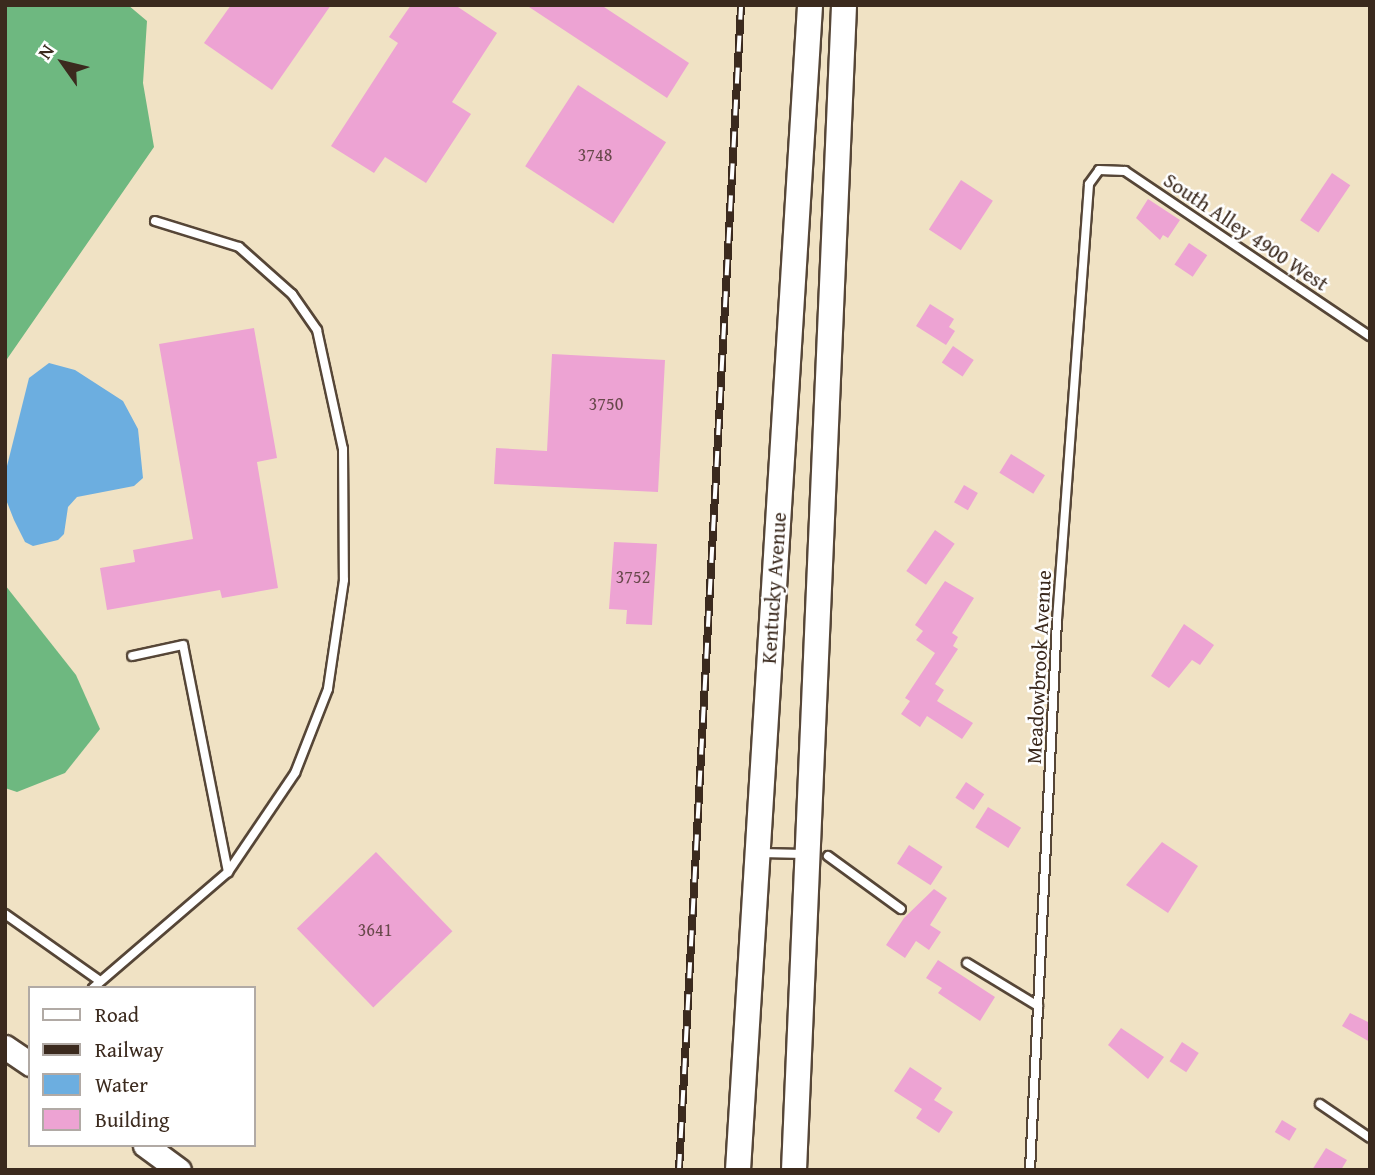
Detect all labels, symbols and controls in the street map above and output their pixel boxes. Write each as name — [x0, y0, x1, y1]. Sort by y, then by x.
north arrow — [28, 28, 98, 98]
text: N — [30, 38, 61, 64]
house number: 3748 — [578, 144, 612, 166]
street label: South Alley 4900 West — [1159, 168, 1333, 296]
house number: 3750 — [589, 393, 623, 415]
street label: Kentucky Avenue — [756, 511, 792, 665]
house number: 3752 — [616, 566, 650, 588]
street label: Meadowbrook Avenue — [1021, 569, 1057, 765]
house number: 3641 — [358, 919, 392, 941]
legend — [28, 986, 256, 1147]
text: Road — [95, 999, 139, 1030]
text: Railway — [95, 1034, 164, 1065]
text: Water — [95, 1069, 148, 1100]
text: Building — [95, 1104, 169, 1135]

